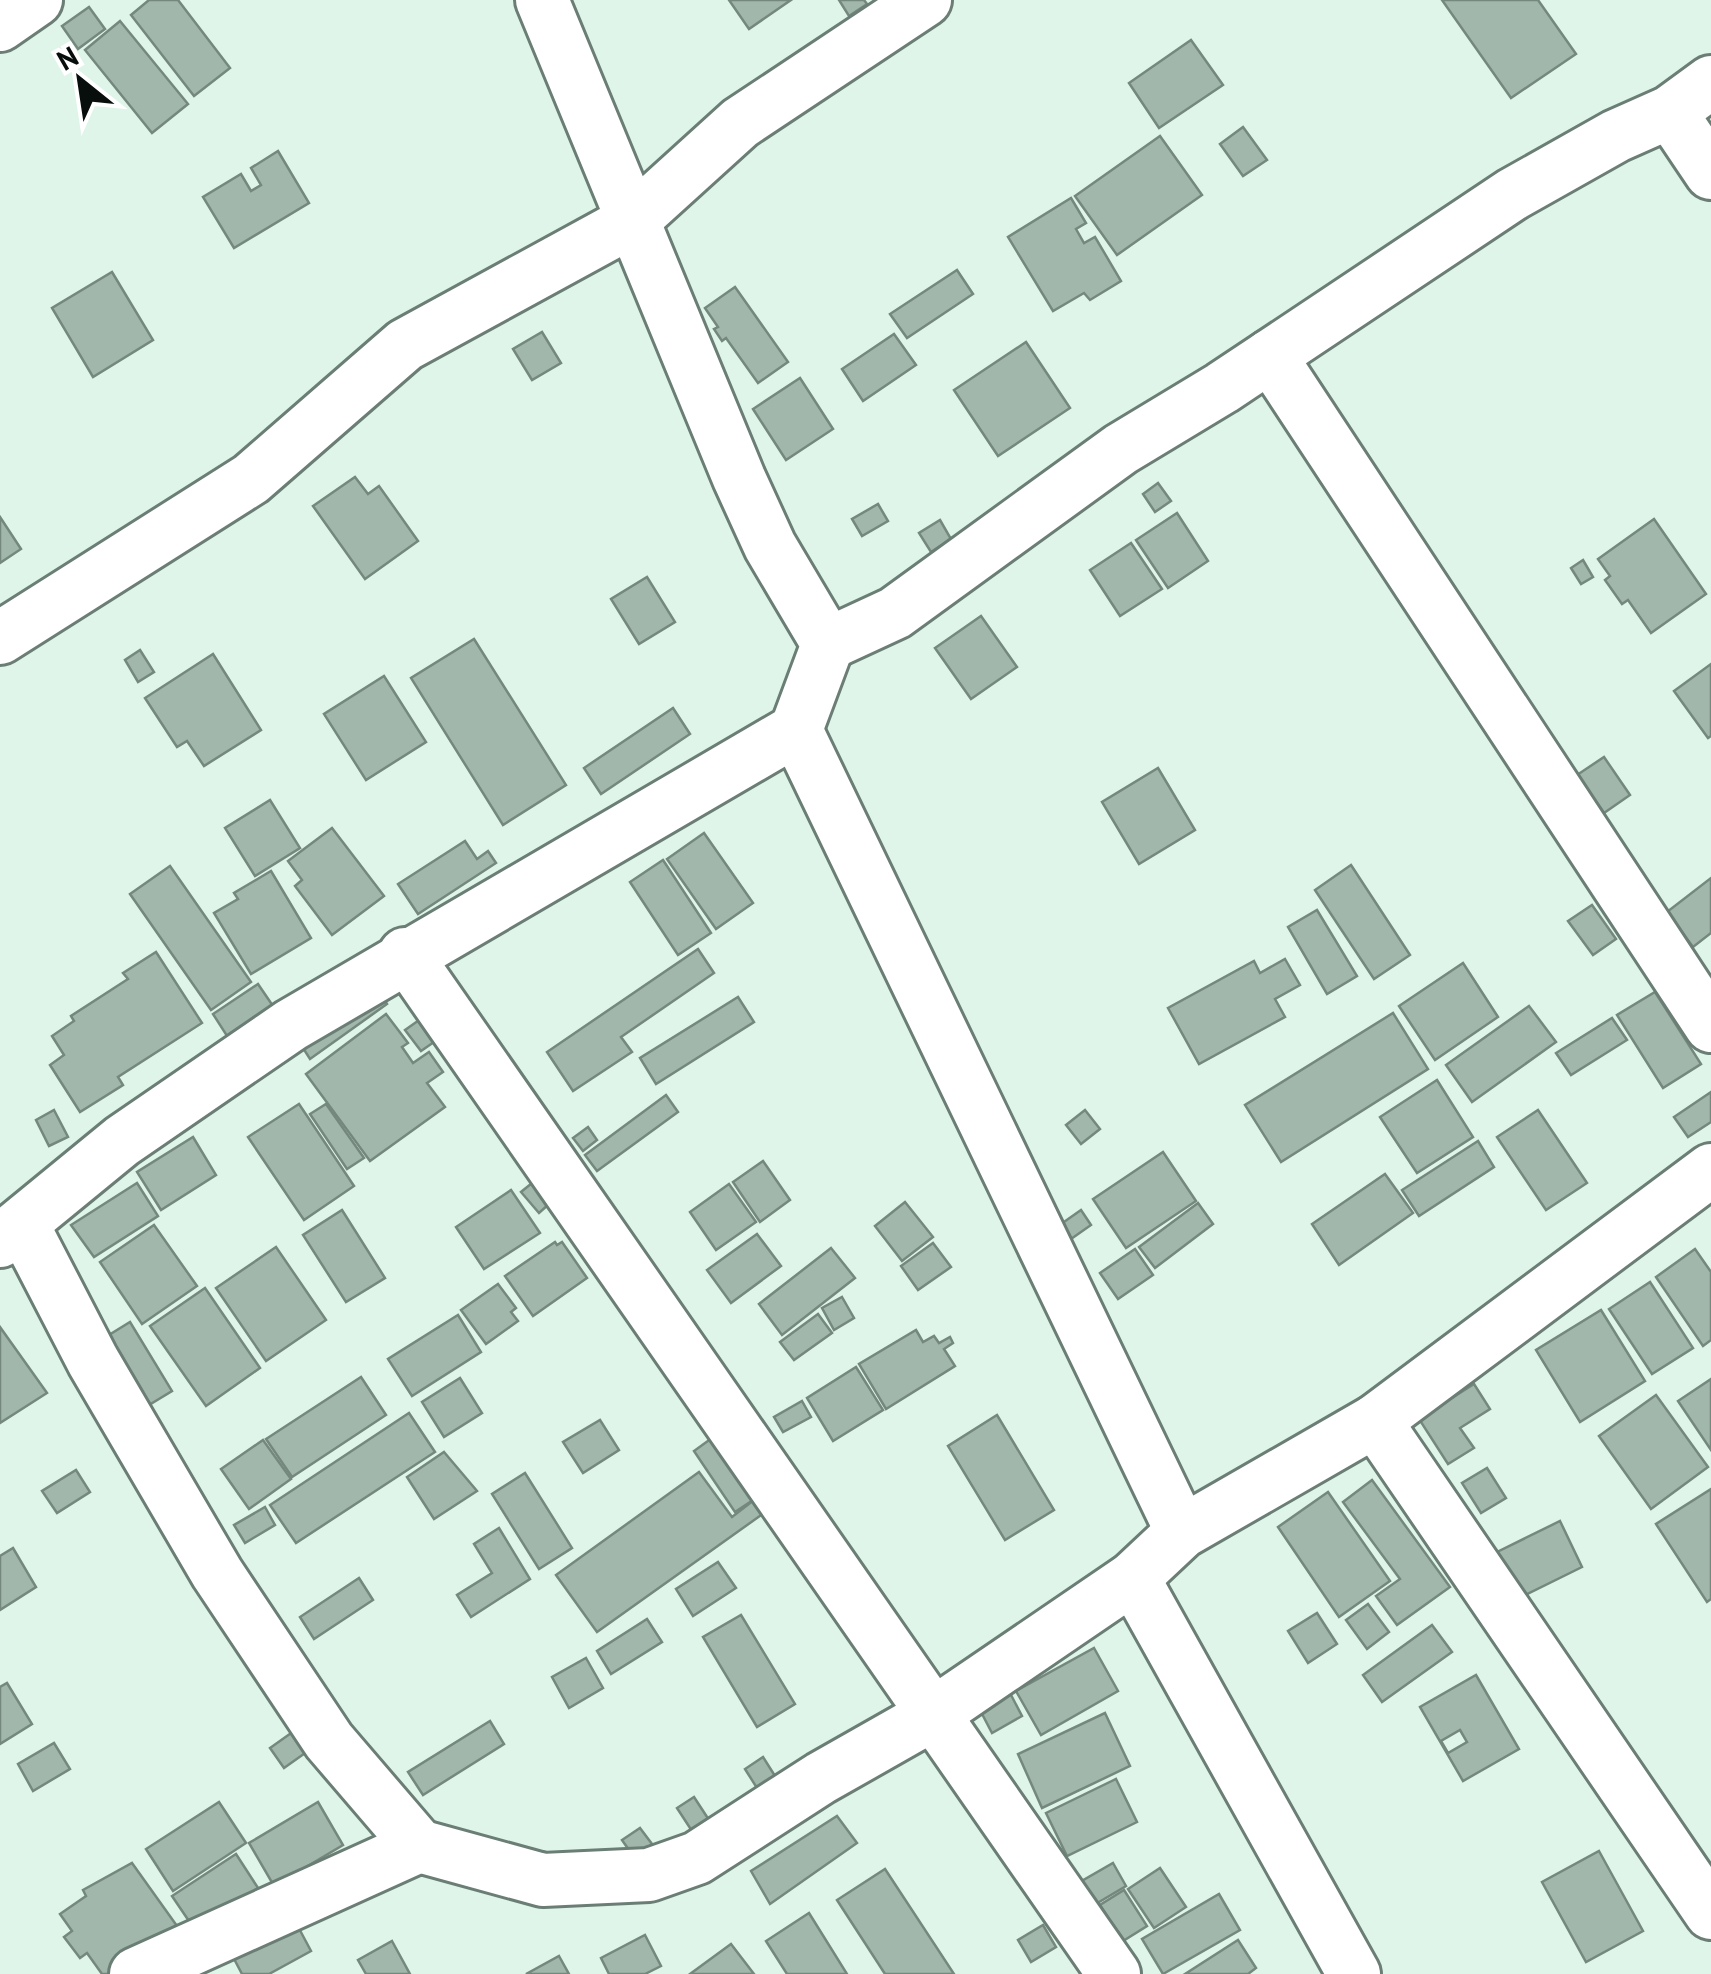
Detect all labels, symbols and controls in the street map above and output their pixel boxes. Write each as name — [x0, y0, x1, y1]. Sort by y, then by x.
north arrow — [30, 30, 130, 130]
text: N — [50, 37, 84, 79]

